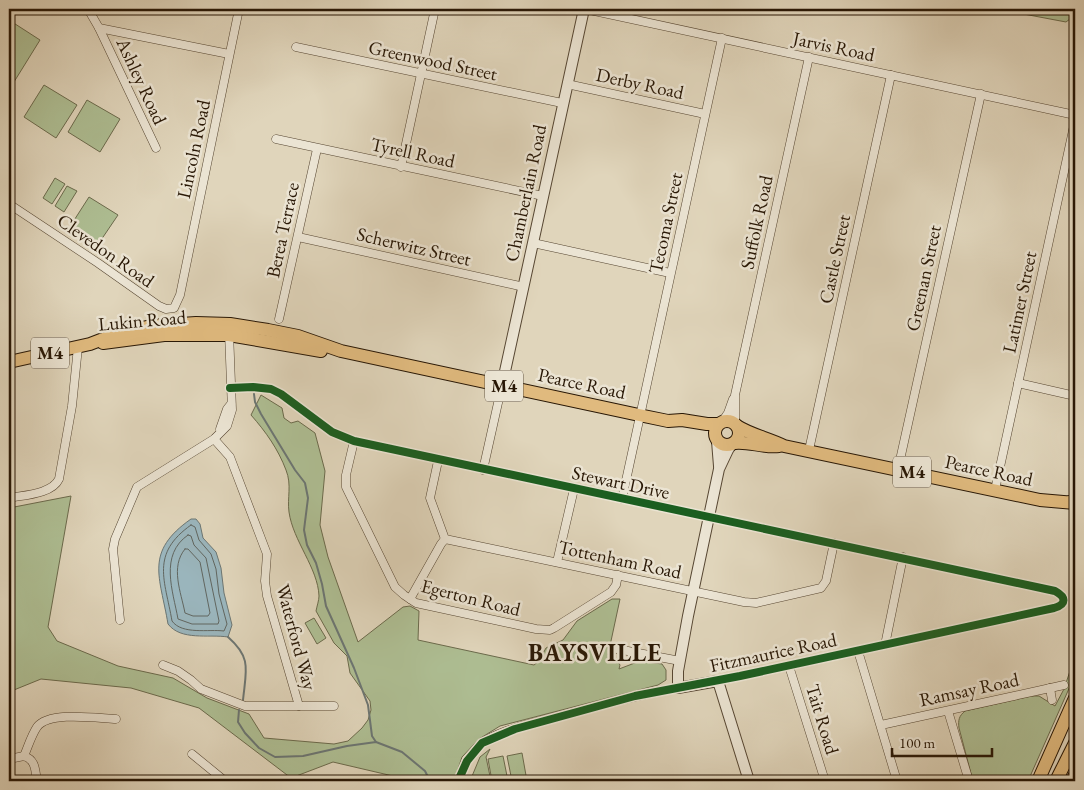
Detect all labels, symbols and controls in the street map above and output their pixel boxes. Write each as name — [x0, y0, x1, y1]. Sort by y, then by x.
street label: Jarvis Road — [789, 25, 877, 67]
street label: Ashley Road — [110, 33, 173, 129]
street label: Greenwood Street — [366, 35, 500, 86]
street label: Derby Road — [594, 62, 687, 105]
street label: Lincoln Road — [171, 97, 216, 201]
street label: Chamberlain Road — [499, 122, 552, 264]
street label: Tyrell Road — [368, 131, 458, 174]
street label: Tecoma Street — [643, 170, 688, 276]
street label: Suffolk Road — [734, 172, 779, 271]
street label: Berea Terrace — [260, 180, 305, 280]
street label: Clevedon Road — [52, 208, 160, 293]
street label: Castle Street — [813, 212, 856, 306]
street label: Scherwitz Street — [354, 221, 473, 272]
street label: Greenan Street — [900, 223, 947, 334]
street label: Latimer Street — [997, 249, 1042, 355]
street label: Lukin Road — [97, 304, 187, 337]
road number: M4 — [31, 338, 69, 368]
street label: Pearce Road — [536, 362, 628, 405]
road number: M4 — [485, 371, 523, 402]
street label: Pearce Road — [943, 449, 1035, 492]
road number: M4 — [893, 457, 931, 488]
street label: Stewart Drive — [570, 460, 672, 505]
street label: Tottenham Road — [556, 534, 684, 585]
street label: Egerton Road — [419, 573, 524, 622]
street label: Waterford Way — [270, 581, 323, 694]
street label: Fitzmaurice Road — [707, 627, 839, 678]
district label: BAYSVILLE — [528, 637, 662, 668]
street label: Ramsay Road — [917, 667, 1022, 712]
street label: Tait Road — [800, 681, 845, 758]
scale bar — [892, 725, 992, 757]
text: 100 m — [899, 733, 936, 752]

